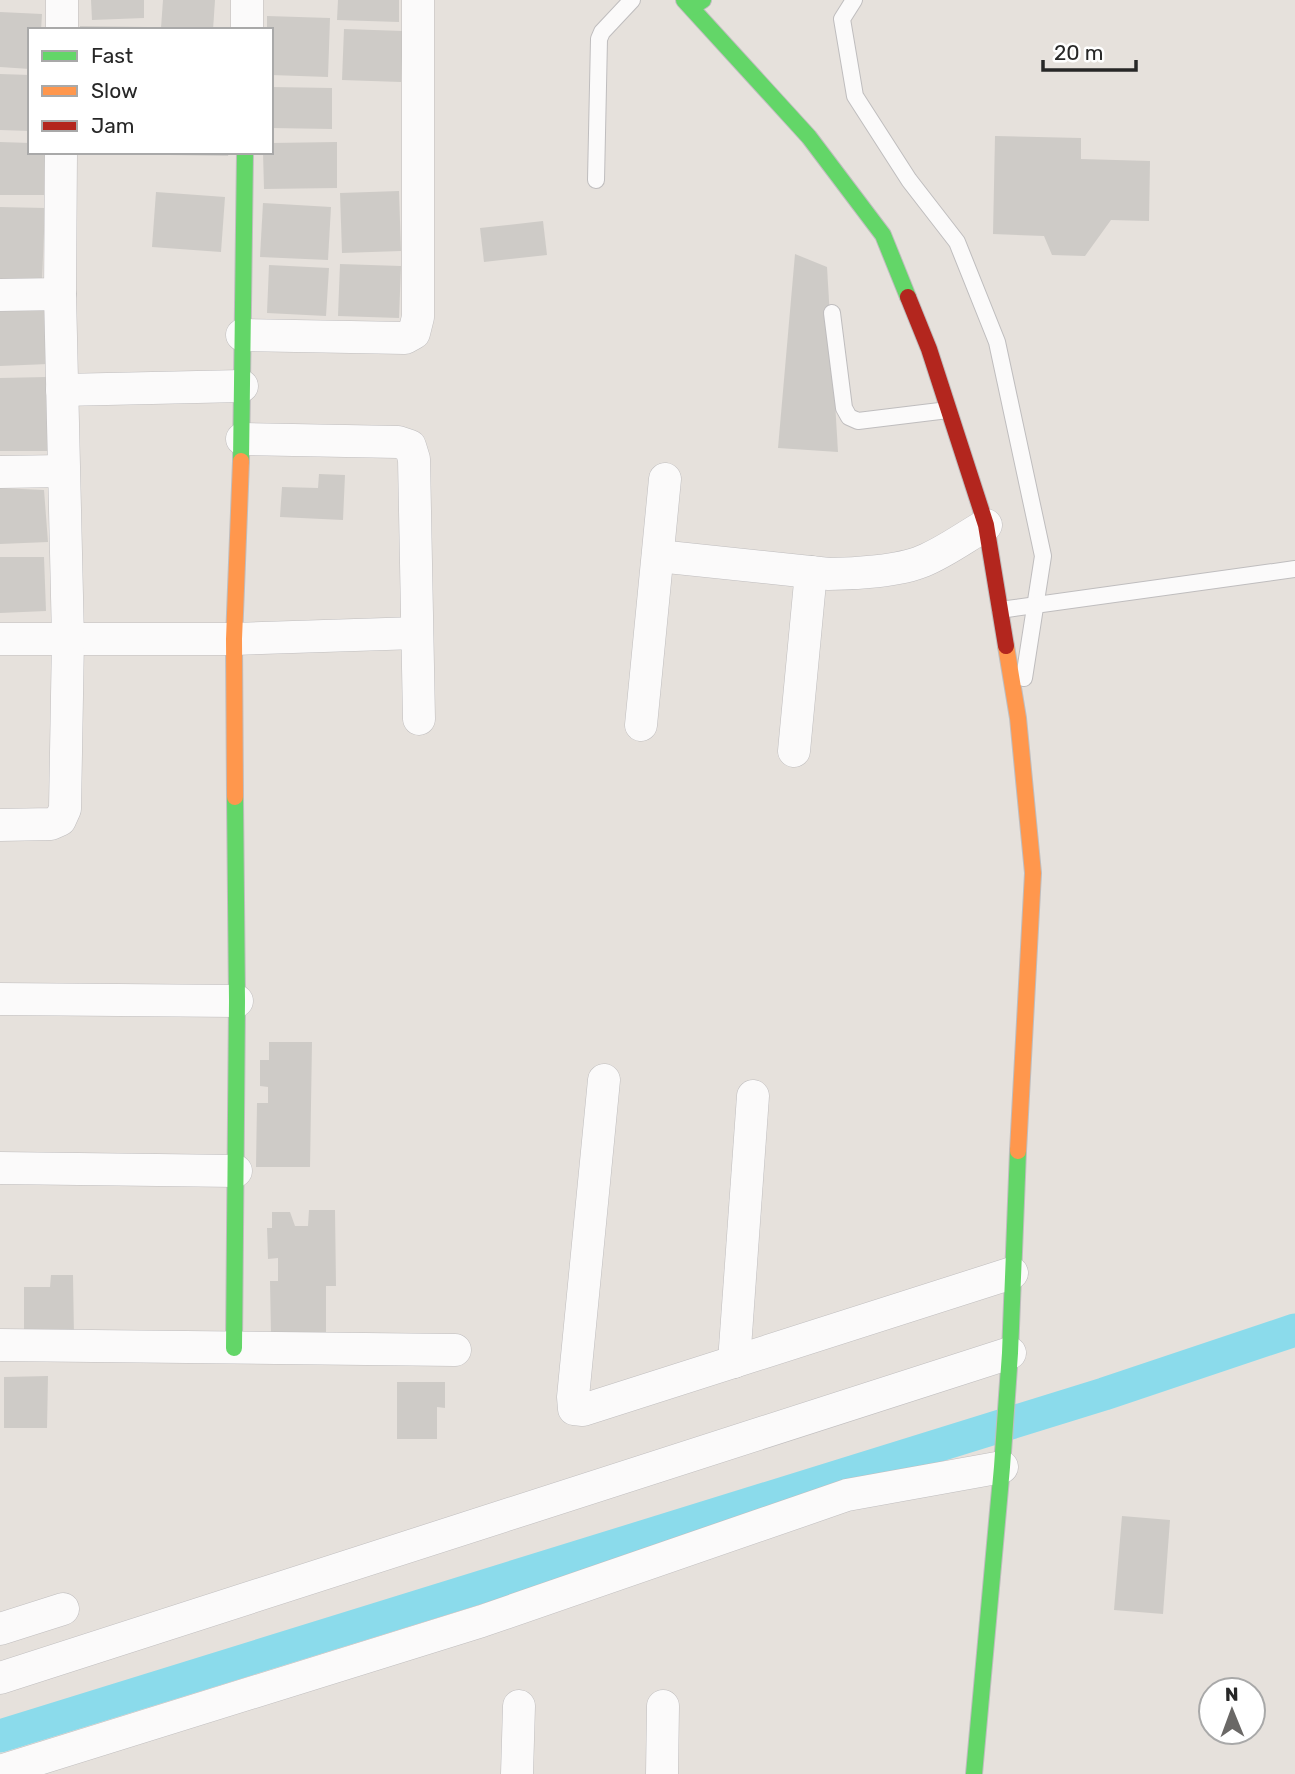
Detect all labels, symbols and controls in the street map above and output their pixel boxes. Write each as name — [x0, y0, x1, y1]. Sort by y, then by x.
legend — [28, 28, 273, 154]
scale bar — [1043, 28, 1136, 72]
text: 20 m — [1054, 40, 1103, 65]
text: Fast — [91, 43, 133, 68]
text: Slow — [91, 78, 138, 103]
text: Jam — [91, 113, 135, 138]
north arrow — [1197, 1676, 1267, 1746]
text: N — [1225, 1683, 1239, 1706]

